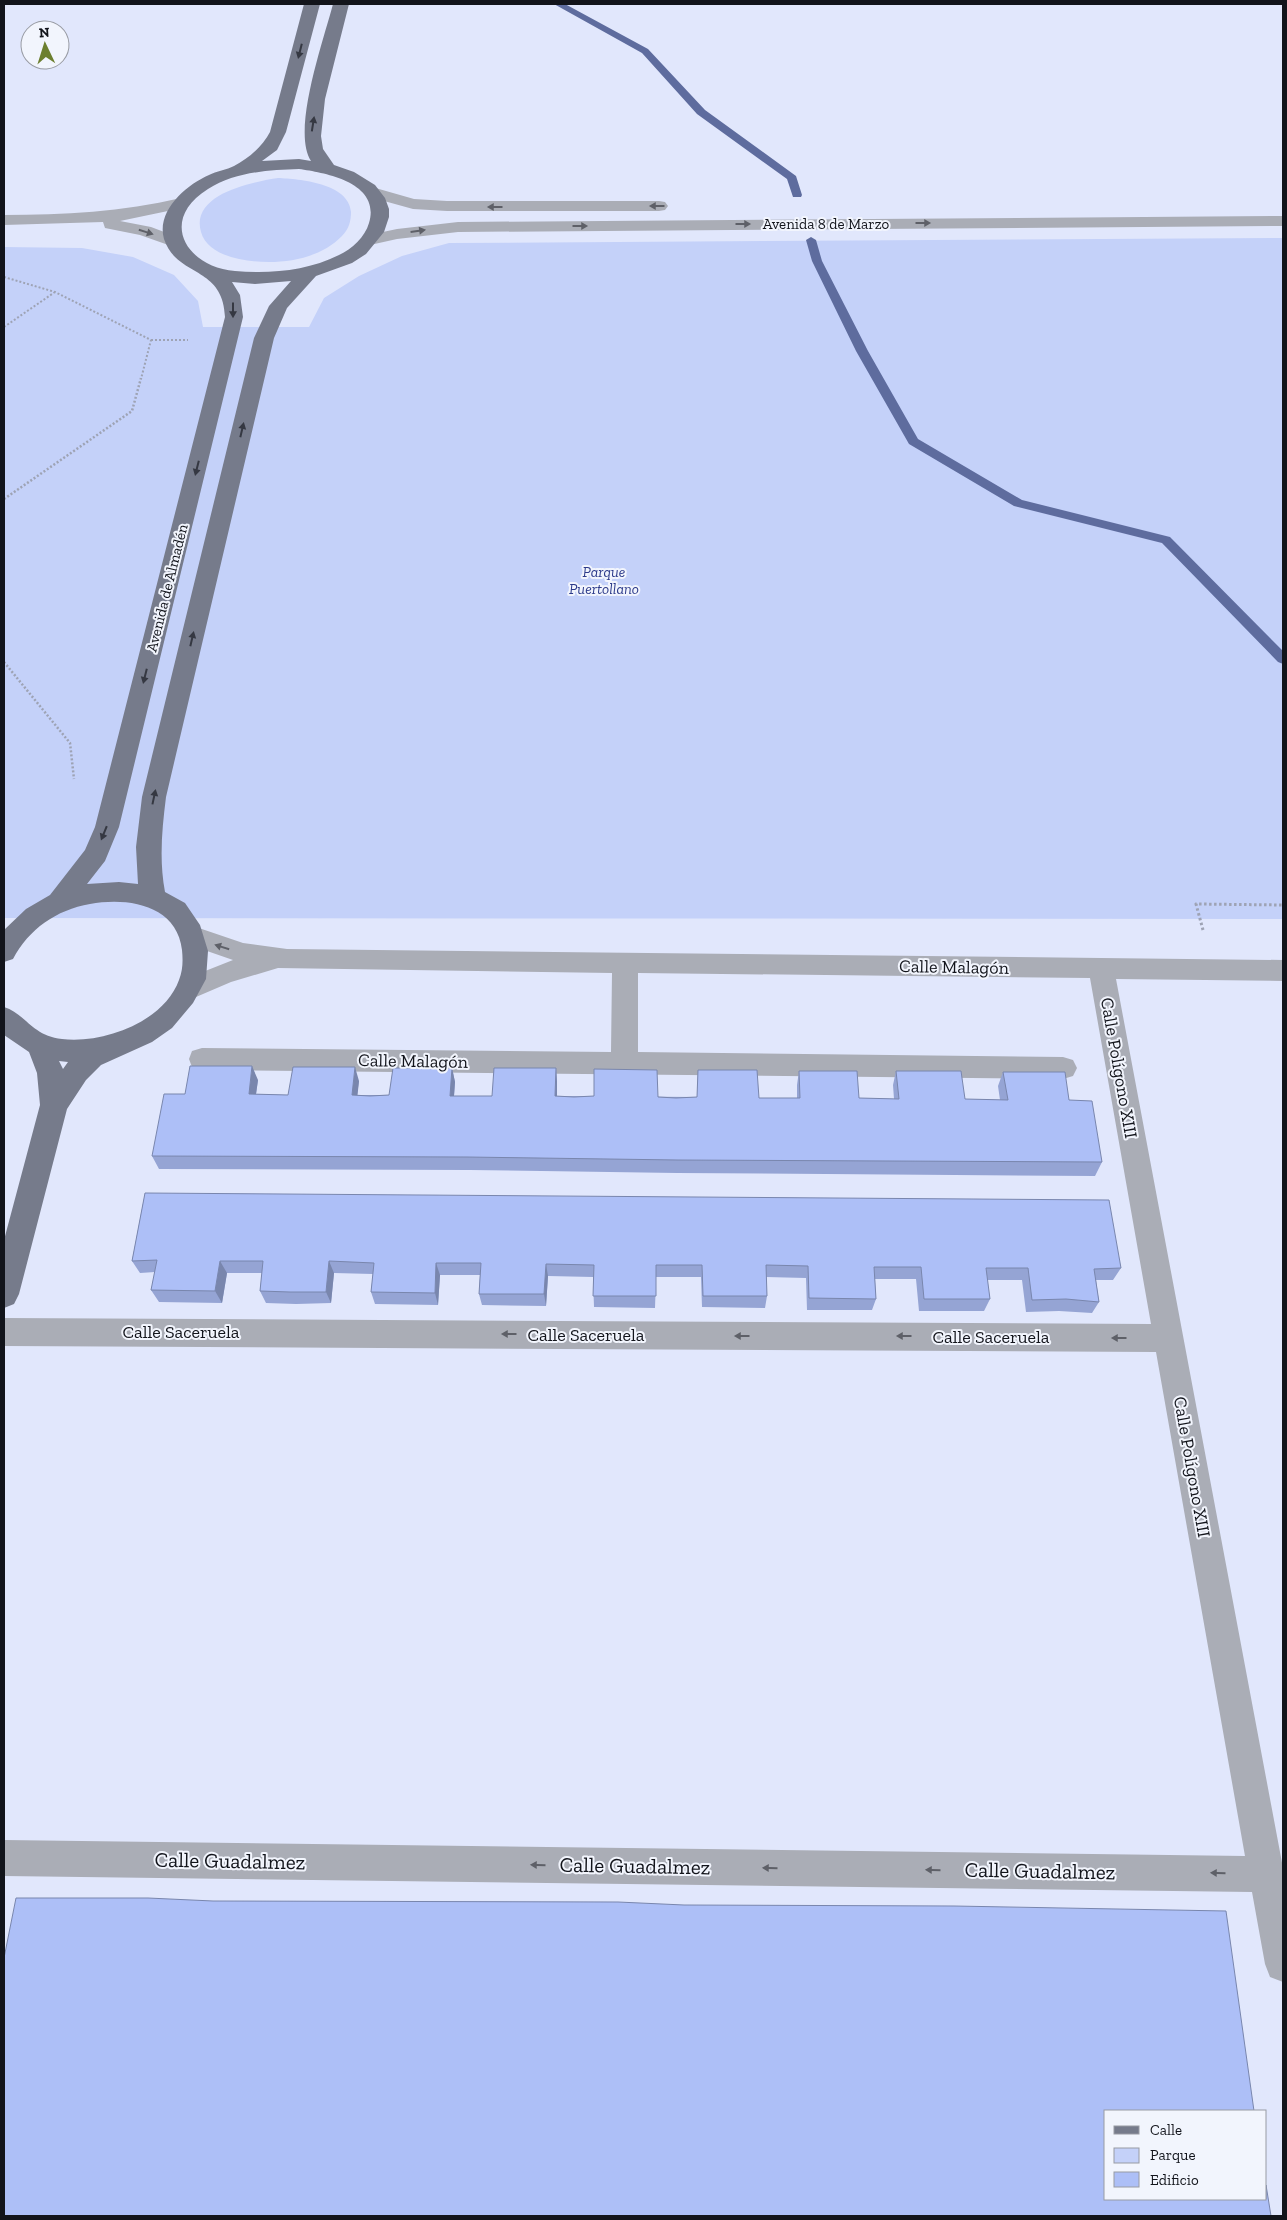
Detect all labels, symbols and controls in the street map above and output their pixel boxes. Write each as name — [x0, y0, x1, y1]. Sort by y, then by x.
north arrow — [20, 20, 70, 70]
text: N — [38, 24, 50, 41]
one-way arrow — [296, 44, 304, 59]
one-way arrow — [310, 115, 318, 131]
one-way arrow — [649, 202, 665, 210]
one-way arrow — [486, 203, 502, 211]
street label: Avenida 8 de Marzo — [763, 215, 890, 233]
one-way arrow — [915, 219, 931, 227]
one-way arrow — [735, 220, 751, 228]
one-way arrow — [572, 222, 588, 230]
one-way arrow — [410, 227, 426, 235]
one-way arrow — [139, 228, 154, 236]
one-way arrow — [229, 302, 237, 318]
one-way arrow — [238, 423, 246, 438]
one-way arrow — [193, 460, 201, 475]
street label: Avenida de Almadén — [142, 522, 192, 654]
park label: Parque Puertollano — [569, 563, 639, 598]
one-way arrow — [188, 632, 196, 647]
one-way arrow — [141, 669, 149, 684]
one-way arrow — [151, 789, 159, 805]
one-way arrow — [100, 826, 107, 841]
one-way arrow — [215, 942, 230, 950]
street label: Calle Malagón — [899, 955, 1010, 979]
street label: Calle Polígono XIII — [1096, 996, 1142, 1140]
street label: Calle Malagón — [358, 1049, 469, 1073]
street label: Calle Saceruela — [122, 1321, 240, 1343]
street label: Calle Saceruela — [527, 1324, 645, 1346]
street label: Calle Saceruela — [932, 1326, 1050, 1348]
one-way arrow — [501, 1330, 517, 1338]
one-way arrow — [734, 1331, 750, 1339]
one-way arrow — [896, 1332, 912, 1340]
one-way arrow — [1111, 1334, 1127, 1342]
street label: Calle Polígono XIII — [1169, 1395, 1215, 1539]
street label: Calle Guadalmez — [154, 1847, 306, 1874]
street label: Calle Guadalmez — [559, 1852, 711, 1879]
street label: Calle Guadalmez — [964, 1857, 1116, 1884]
one-way arrow — [530, 1860, 546, 1868]
one-way arrow — [762, 1863, 778, 1871]
one-way arrow — [925, 1866, 941, 1874]
one-way arrow — [1209, 1869, 1225, 1877]
legend — [1104, 2110, 1267, 2200]
text: Calle — [1150, 2121, 1182, 2139]
text: Parque — [1150, 2146, 1196, 2164]
text: Edificio — [1150, 2171, 1199, 2189]

